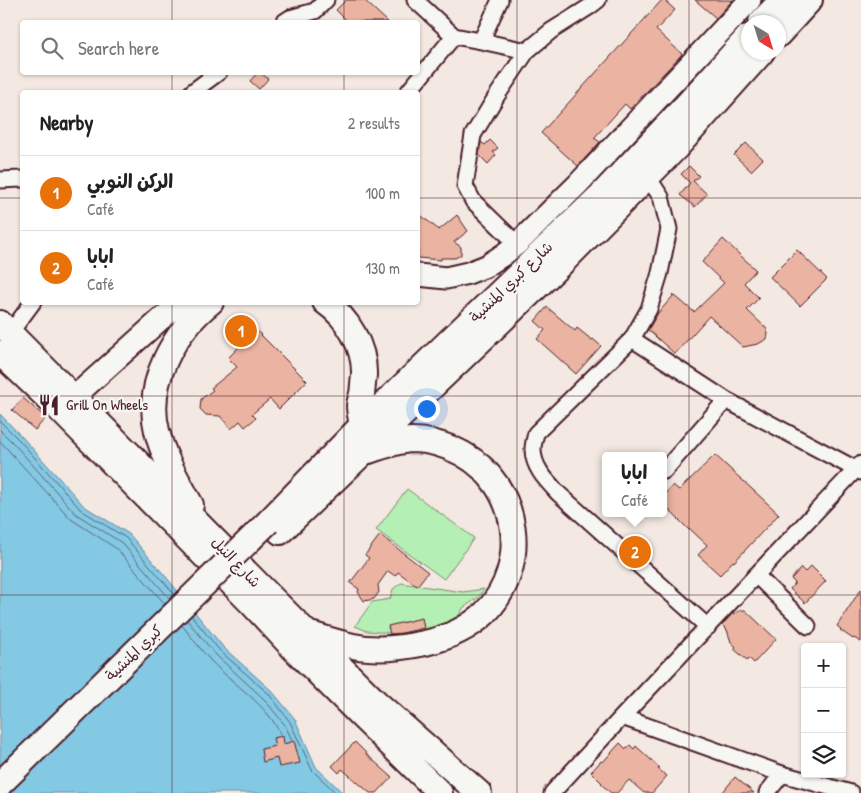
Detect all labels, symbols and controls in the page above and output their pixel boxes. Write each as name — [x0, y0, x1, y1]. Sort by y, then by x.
north arrow — [741, 15, 786, 60]
search box — [20, 20, 420, 75]
icon: search — [38, 34, 66, 62]
text: Search here — [78, 35, 159, 61]
text: Nearby — [40, 108, 93, 137]
text: 2 results — [348, 112, 400, 134]
text: الركن النوبي — [87, 168, 173, 194]
text: 1 — [53, 182, 59, 204]
text: 100 m — [365, 182, 400, 204]
text: Café — [87, 198, 114, 220]
street label: شارع كبري المنشية — [464, 236, 558, 328]
text: ابابا — [87, 243, 114, 269]
text: 2 — [52, 257, 60, 279]
text: 130 m — [365, 257, 400, 279]
text: Café — [87, 273, 114, 295]
pin: 1 — [225, 312, 257, 350]
restaurant icon: Grill On Wheels — [36, 392, 62, 418]
place label: Grill On Wheels — [66, 394, 148, 415]
your location — [414, 396, 440, 422]
popup — [602, 452, 667, 517]
text: ابابا — [621, 459, 647, 485]
text: Café — [621, 489, 648, 511]
street label: شارع النيل — [207, 532, 266, 592]
pin: 2 — [619, 533, 651, 571]
street label: كبري المنشية — [100, 620, 168, 686]
map controls — [801, 643, 846, 778]
button: + — [801, 643, 846, 688]
button: − — [801, 688, 846, 733]
button: layers — [801, 733, 846, 778]

